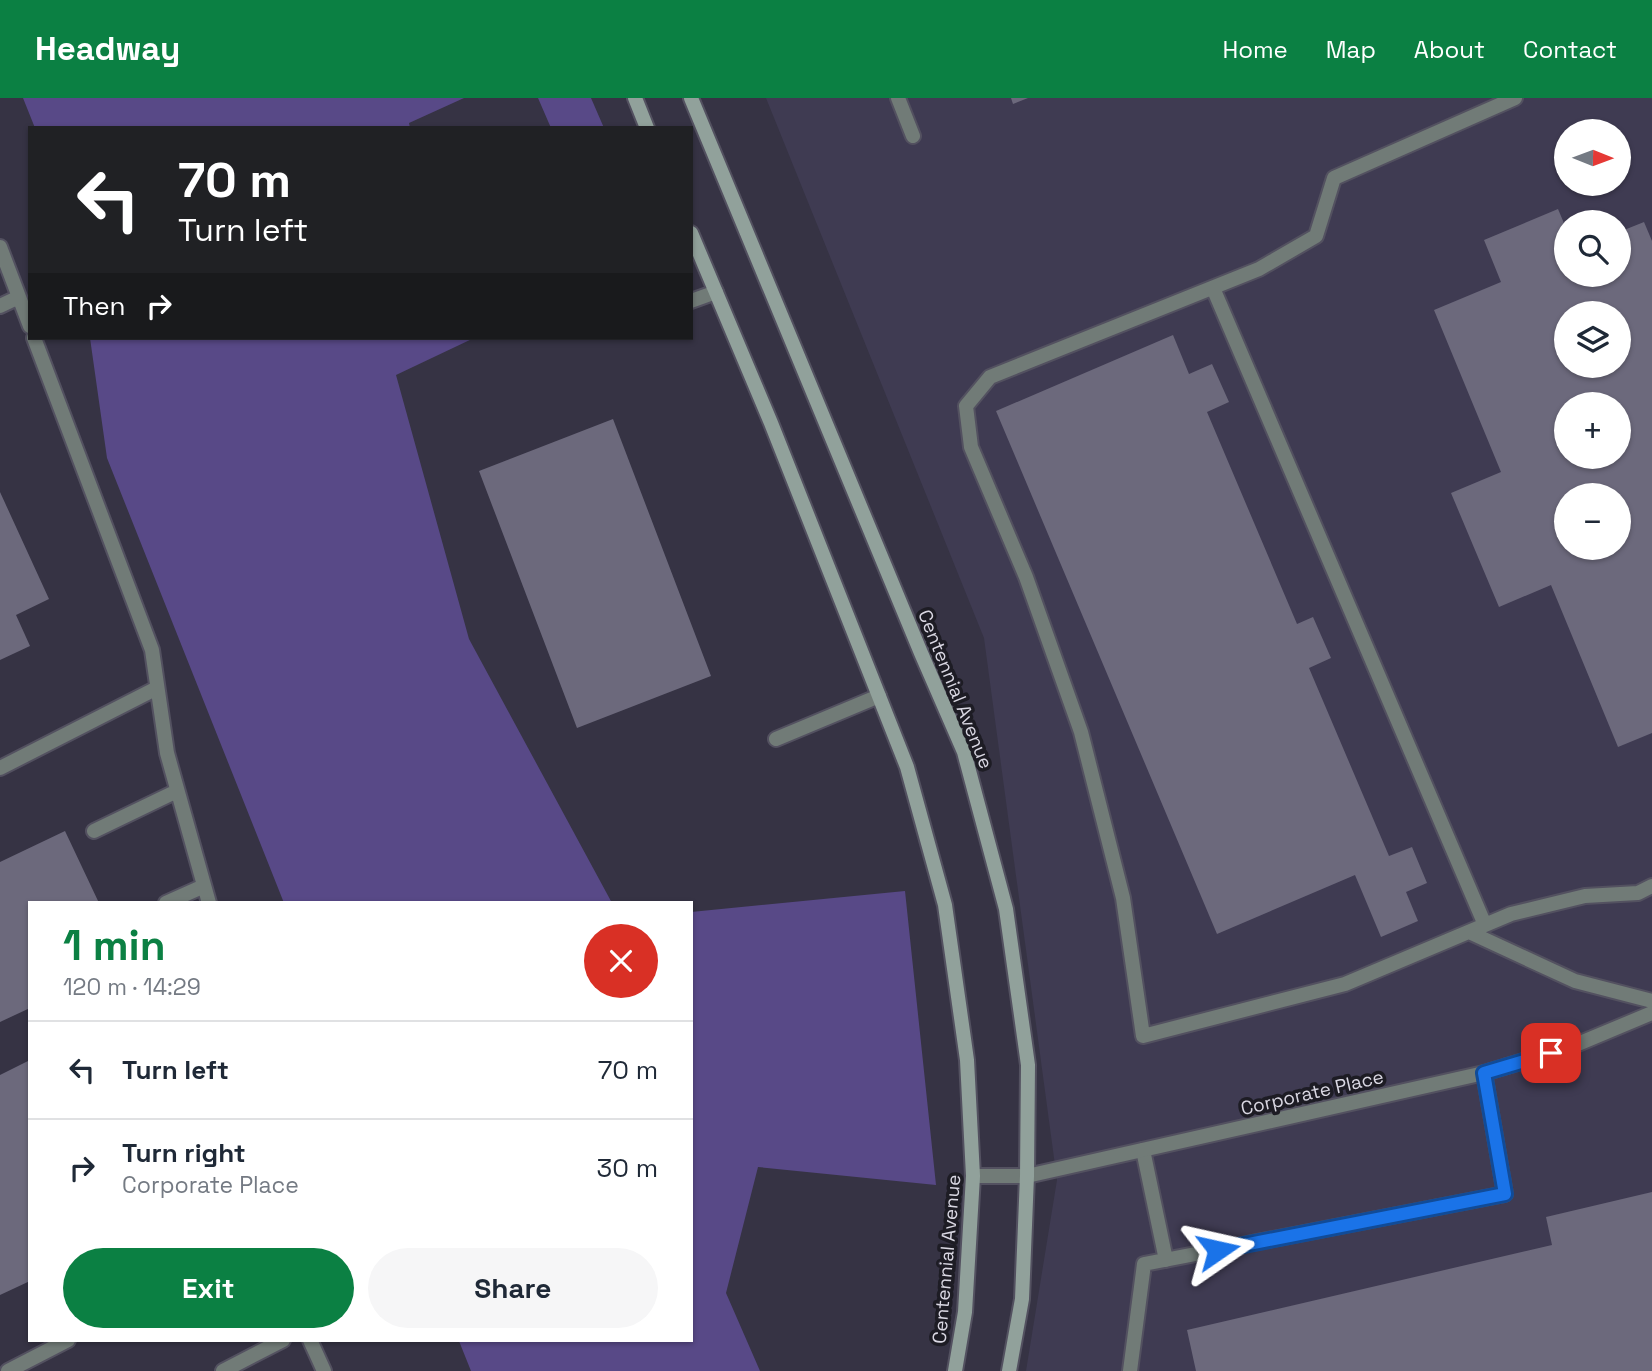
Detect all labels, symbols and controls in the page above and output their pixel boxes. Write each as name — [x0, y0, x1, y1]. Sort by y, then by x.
text: Headway — [35, 28, 180, 70]
text: Home — [1222, 34, 1288, 65]
text: Map — [1326, 34, 1376, 65]
text: About — [1414, 34, 1485, 65]
text: Contact — [1523, 34, 1617, 65]
north arrow — [1554, 119, 1631, 196]
map controls — [1554, 119, 1631, 560]
text: 70 m — [178, 149, 291, 211]
icon: left — [63, 154, 154, 245]
text: Turn left — [178, 210, 308, 250]
button: search — [1554, 210, 1631, 287]
icon: right — [140, 287, 178, 325]
text: Then — [63, 289, 126, 323]
button: layers — [1554, 301, 1631, 378]
button: + — [1554, 392, 1631, 469]
button: − — [1554, 483, 1631, 560]
street label: Centennial Avenue — [912, 606, 999, 773]
text: 1 min — [63, 919, 166, 972]
button: close — [584, 924, 658, 998]
text: 120 m · 14:29 — [63, 972, 201, 1002]
pin — [1521, 1023, 1581, 1083]
icon: arrive — [1532, 1034, 1570, 1072]
icon: left — [63, 1051, 101, 1089]
text: Turn left — [122, 1053, 229, 1087]
text: 70 m — [598, 1053, 658, 1087]
street label: Corporate Place — [1238, 1064, 1386, 1121]
text: Turn right — [122, 1136, 246, 1170]
icon: right — [63, 1149, 101, 1187]
text: 30 m — [597, 1151, 658, 1185]
text: Corporate Place — [122, 1170, 299, 1200]
street label: Centennial Avenue — [927, 1173, 966, 1345]
position arrow — [1181, 1213, 1255, 1287]
button: Exit — [63, 1248, 354, 1328]
button: Share — [368, 1248, 658, 1328]

